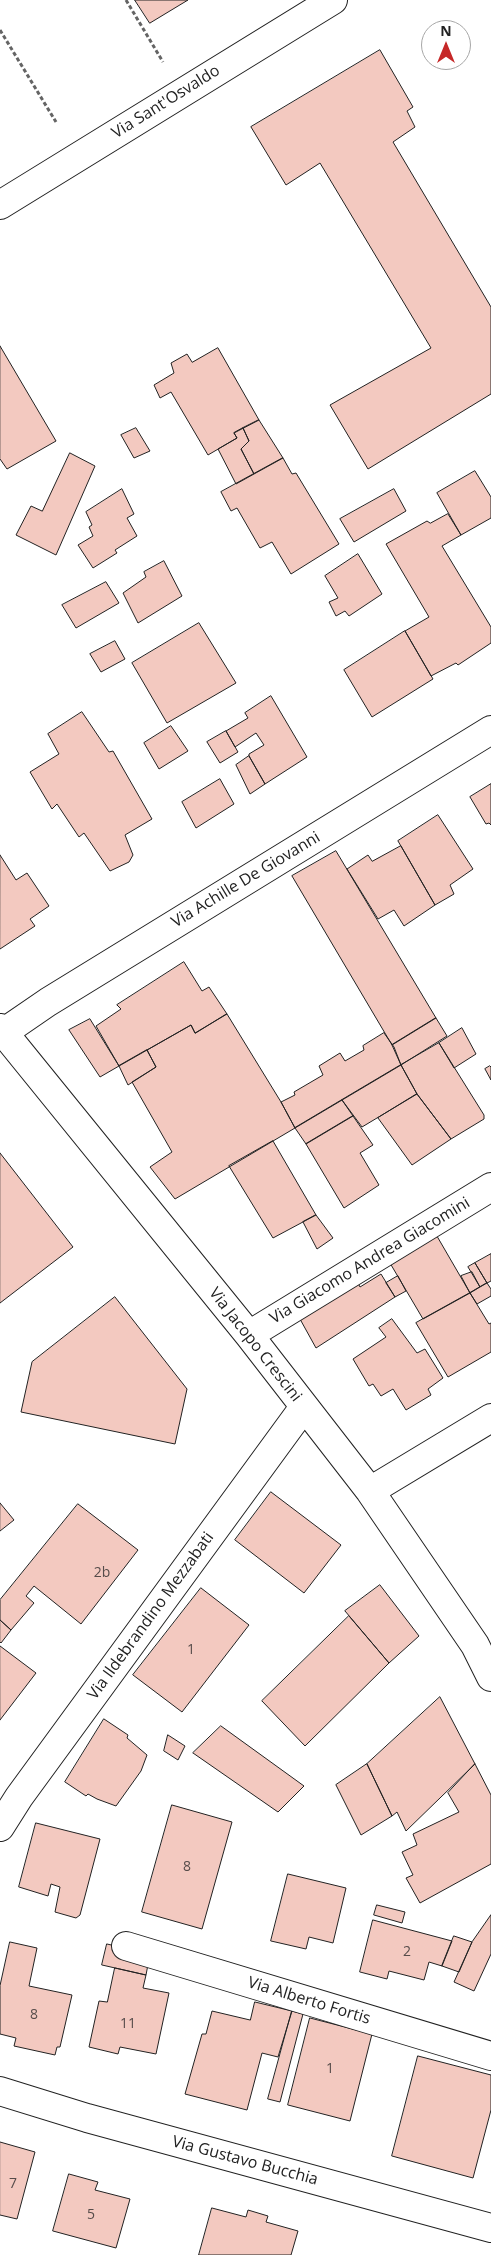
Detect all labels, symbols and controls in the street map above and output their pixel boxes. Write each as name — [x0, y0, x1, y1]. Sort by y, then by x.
north arrow — [421, 20, 471, 70]
text: N — [440, 21, 452, 40]
street label: Via Sant'Osvaldo — [108, 61, 224, 143]
street label: Via Achille De Giovanni — [168, 828, 324, 932]
street label: Via Giacomo Andrea Giacomini — [267, 1194, 473, 1328]
street label: Via Jacopo Crescini — [205, 1284, 305, 1406]
street label: Via Ildebrandino Mezzabati — [84, 1529, 218, 1703]
house number: 2b — [94, 1565, 110, 1581]
house number: 1 — [187, 1642, 195, 1658]
house number: 8 — [183, 1859, 191, 1875]
house number: 2 — [403, 1944, 411, 1960]
street label: Via Alberto Fortis — [245, 1973, 373, 2029]
house number: 8 — [30, 2007, 38, 2023]
house number: 11 — [120, 2016, 136, 2032]
house number: 1 — [326, 2061, 334, 2077]
street label: Via Gustavo Bucchia — [170, 2132, 320, 2190]
house number: 7 — [9, 2176, 17, 2192]
house number: 5 — [87, 2207, 95, 2223]

